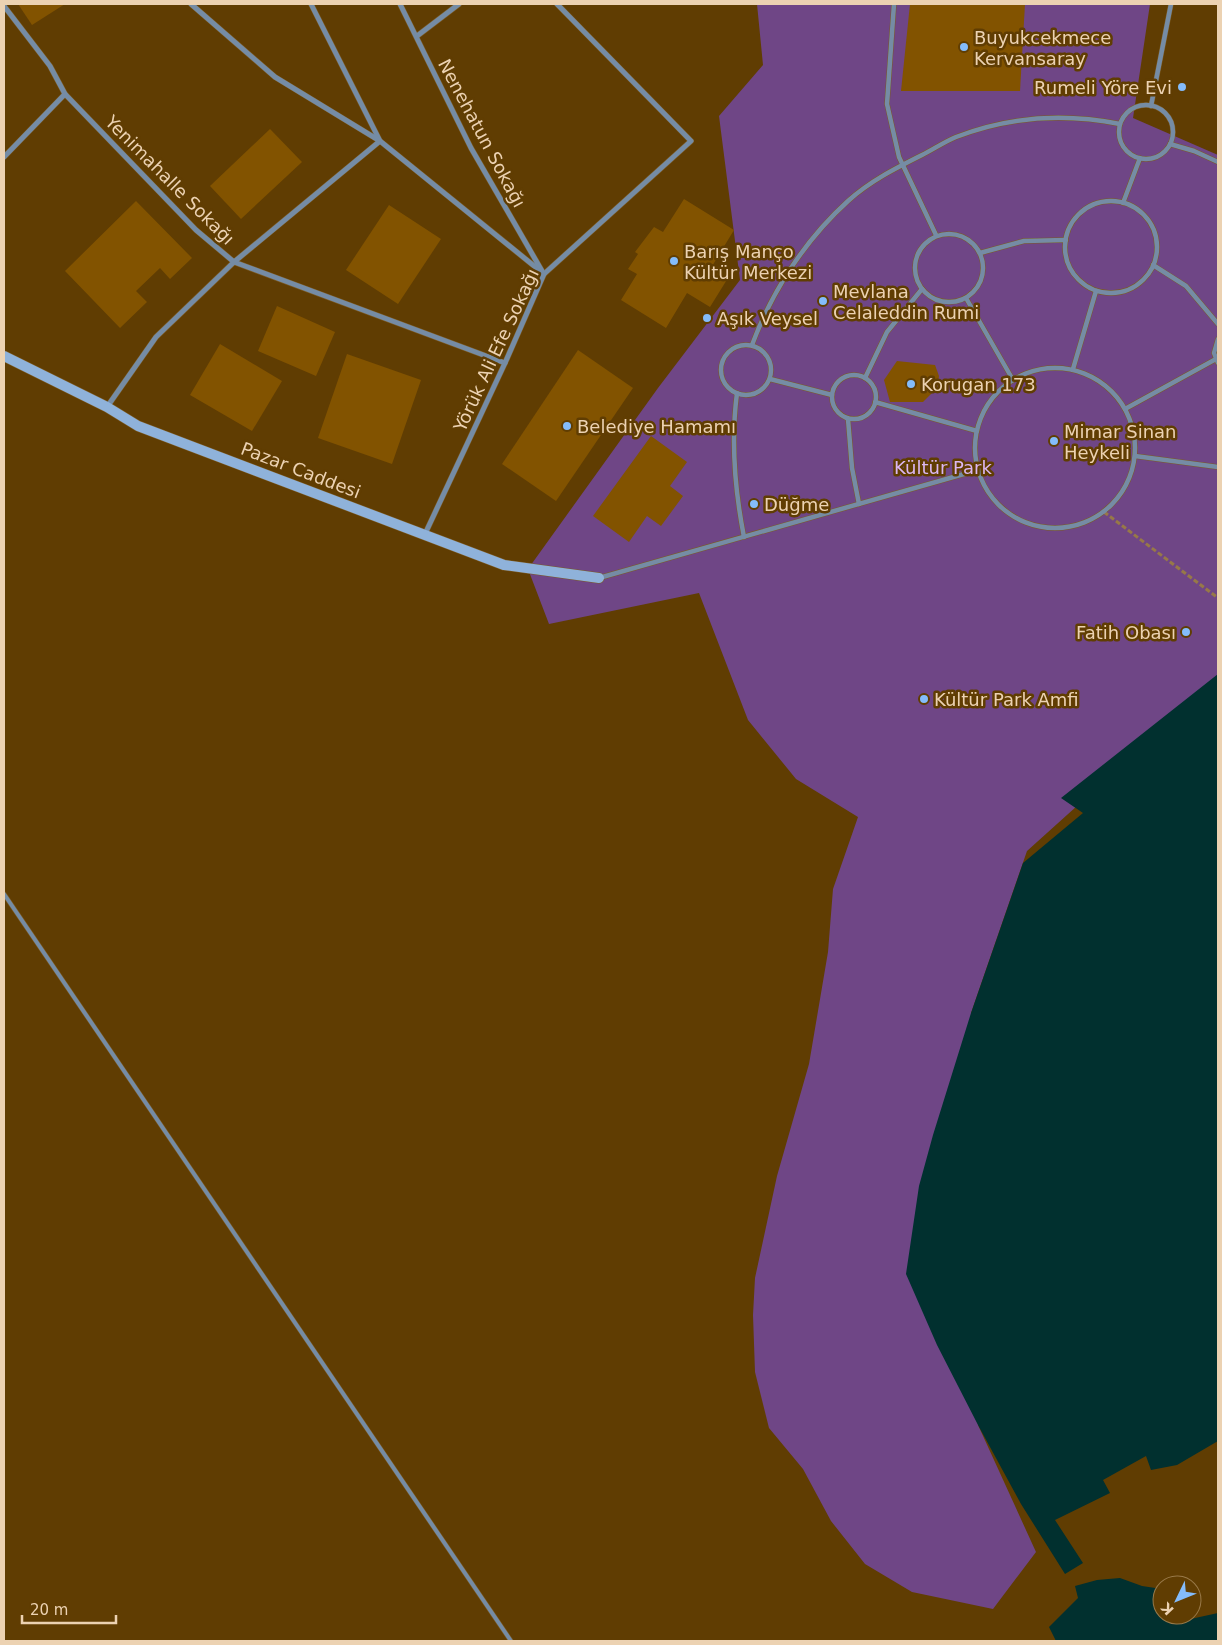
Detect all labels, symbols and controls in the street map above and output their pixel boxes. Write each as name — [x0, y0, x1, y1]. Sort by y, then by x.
place label: Buyukcekmece Kervansaray — [974, 27, 1111, 69]
marker: Buyukcekmece Kervansaray — [958, 41, 970, 53]
street label: Nenehatun Sokağı — [434, 55, 530, 211]
place label: Rumeli Yöre Evi — [1034, 77, 1172, 98]
marker: Rumeli Yöre Evi — [1176, 81, 1188, 93]
street label: Yenimahalle Sokağı — [100, 110, 239, 249]
place label: Barış Manço Kültür Merkezi — [684, 241, 812, 283]
marker: Barış Manço Kültür Merkezi — [668, 255, 680, 267]
street label: Yörük Ali Efe Sokağı — [449, 265, 543, 436]
place label: Mevlana Celaleddin Rumi — [833, 281, 979, 323]
marker: Mevlana Celaleddin Rumi — [817, 295, 829, 307]
place label: Aşık Veysel — [717, 308, 818, 329]
marker: Aşık Veysel — [701, 312, 713, 324]
place label: Korugan 173 — [921, 374, 1036, 395]
marker: Korugan 173 — [905, 378, 917, 390]
place label: Belediye Hamamı — [577, 416, 736, 437]
marker: Belediye Hamamı — [561, 420, 573, 432]
place label: Mimar Sinan Heykeli — [1064, 421, 1177, 463]
marker: Mimar Sinan Heykeli — [1048, 435, 1060, 447]
street label: Pazar Caddesi — [238, 438, 364, 502]
park label: Kültür Park — [894, 457, 992, 478]
place label: Düğme — [764, 494, 829, 515]
marker: Düğme — [748, 498, 760, 510]
place label: Fatih Obası — [1076, 622, 1176, 643]
marker: Fatih Obası — [1180, 626, 1192, 638]
place label: Kültür Park Amfi — [934, 689, 1079, 710]
marker: Kültür Park Amfi — [918, 693, 930, 705]
north arrow — [1152, 1575, 1202, 1625]
scale bar — [22, 1592, 116, 1624]
text: K — [1157, 1599, 1177, 1618]
text: 20 m — [30, 1601, 68, 1619]

